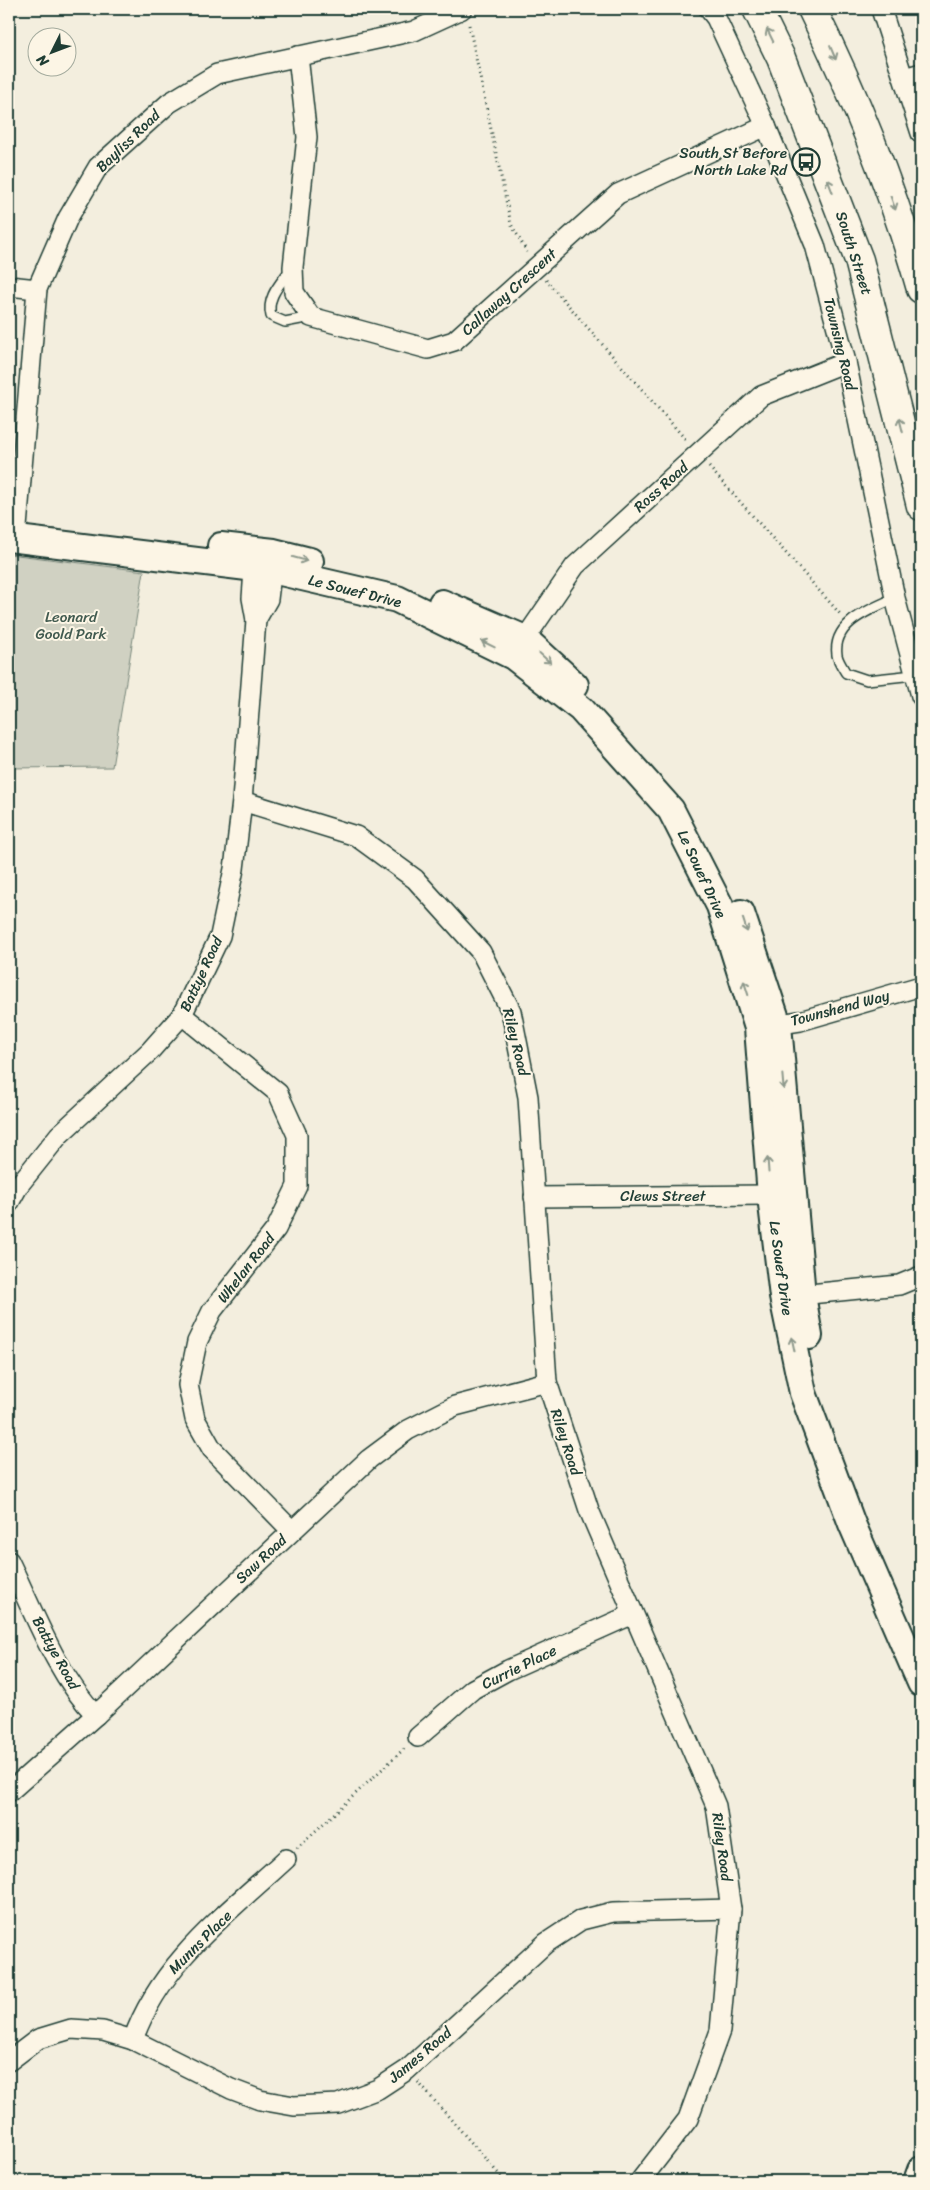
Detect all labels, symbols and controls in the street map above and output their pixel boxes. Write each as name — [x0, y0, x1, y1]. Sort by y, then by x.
north arrow — [28, 28, 78, 78]
one-way arrow — [764, 28, 774, 43]
one-way arrow — [828, 45, 838, 60]
text: N — [30, 48, 56, 73]
street label: Bayliss Road — [89, 102, 167, 179]
place label: South St Before North Lake Rd — [679, 140, 788, 183]
bus stop icon: South St Before North Lake Rd — [791, 147, 821, 177]
one-way arrow — [825, 178, 834, 193]
one-way arrow — [889, 195, 898, 211]
street label: South Street — [828, 208, 880, 299]
street label: Callaway Crescent — [455, 241, 563, 342]
street label: Townsing Road — [816, 295, 864, 394]
one-way arrow — [896, 418, 905, 434]
street label: Ross Road — [628, 454, 695, 519]
one-way arrow — [291, 555, 307, 564]
street label: Le Souef Drive — [306, 567, 404, 615]
park label: Leonard Goold Park — [35, 604, 108, 647]
one-way arrow — [481, 639, 496, 648]
one-way arrow — [539, 652, 552, 663]
street label: Le Souef Drive — [670, 825, 734, 923]
one-way arrow — [741, 917, 750, 932]
street label: Battye Road — [172, 931, 230, 1016]
one-way arrow — [740, 980, 750, 996]
street label: Townshend Way — [788, 982, 893, 1034]
street label: Riley Road — [495, 1005, 537, 1080]
one-way arrow — [778, 1074, 788, 1090]
one-way arrow — [764, 1158, 773, 1174]
street label: Clews Street — [620, 1183, 707, 1209]
street label: Le Souef Drive — [761, 1219, 801, 1317]
street label: Whelan Road — [210, 1226, 282, 1309]
one-way arrow — [788, 1336, 797, 1352]
street label: Riley Road — [543, 1405, 589, 1480]
street label: Saw Road — [229, 1527, 294, 1590]
street label: Battye Road — [25, 1611, 87, 1696]
street label: Currie Place — [477, 1637, 561, 1696]
street label: Riley Road — [704, 1811, 740, 1884]
street label: Munns Place — [162, 1904, 238, 1980]
street label: James Road — [382, 2020, 459, 2090]

